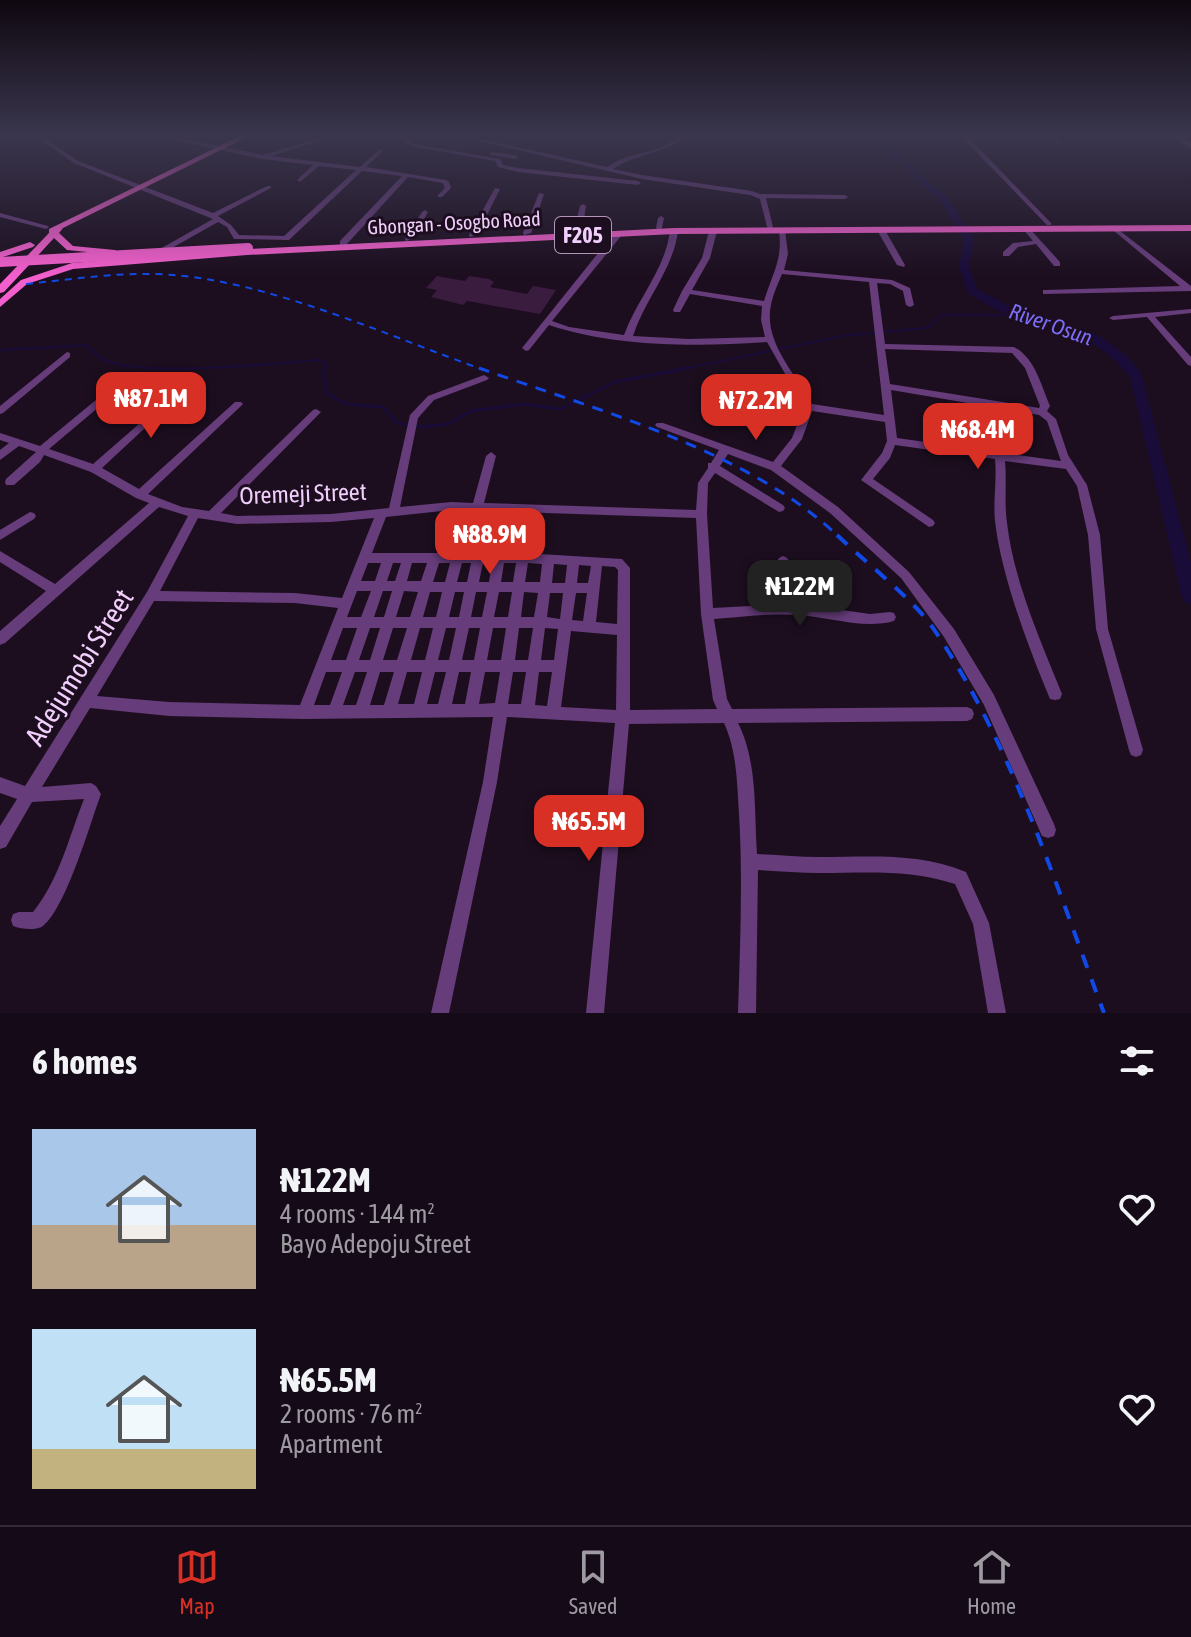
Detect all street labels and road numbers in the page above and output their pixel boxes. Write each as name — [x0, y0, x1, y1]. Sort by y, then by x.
street label: Gbongan - Osogbo Road — [367, 206, 541, 239]
road number: F205 — [555, 217, 611, 253]
street label: Oremeji Street — [239, 478, 367, 509]
street label: Adejumobi Street — [18, 583, 140, 751]

